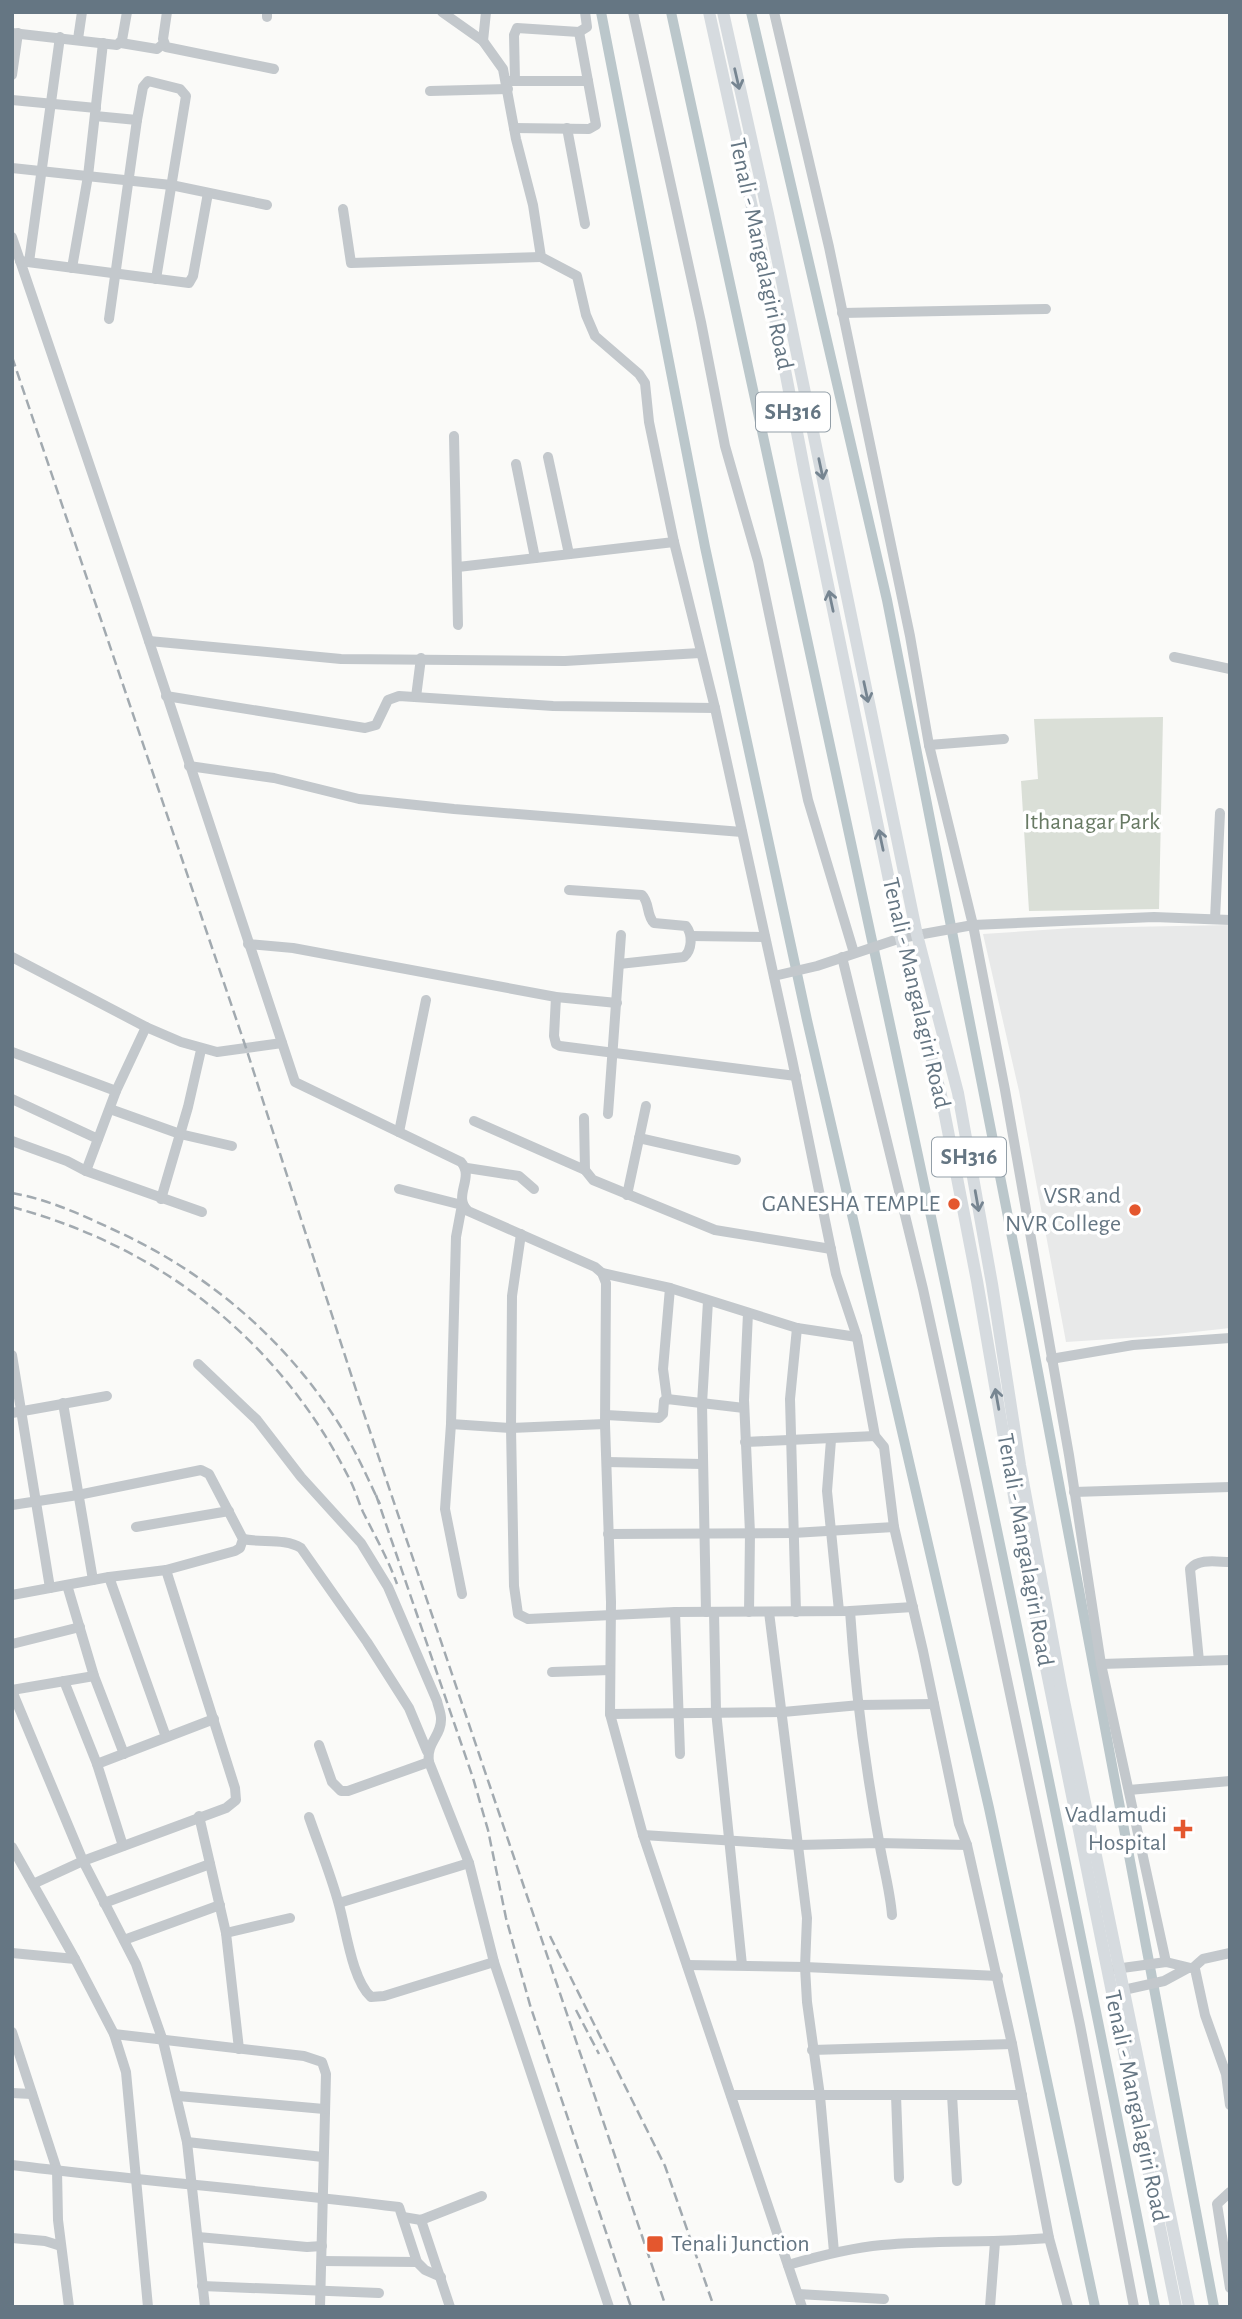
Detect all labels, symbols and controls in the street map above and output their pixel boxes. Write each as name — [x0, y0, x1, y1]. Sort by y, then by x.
one-way arrow — [731, 67, 744, 90]
street label: Tenali - Mangalagiri Road — [725, 136, 797, 372]
road number: SH316 — [756, 392, 830, 432]
one-way arrow — [814, 457, 828, 480]
one-way arrow — [824, 590, 837, 613]
one-way arrow — [860, 680, 874, 703]
park label: Ithanagar Park — [1024, 810, 1160, 834]
one-way arrow — [873, 829, 887, 852]
street label: Tenali - Mangalagiri Road — [878, 875, 954, 1111]
road number: SH316 — [932, 1138, 1006, 1176]
place label: VSR and NVR College — [1005, 1184, 1121, 1236]
one-way arrow — [971, 1189, 984, 1212]
place label: GANESHA TEMPLE — [762, 1192, 940, 1216]
marker: GANESHA TEMPLE — [946, 1196, 962, 1212]
marker: VSR and NVR College — [1127, 1202, 1143, 1218]
one-way arrow — [990, 1388, 1003, 1411]
street label: Tenali - Mangalagiri Road — [993, 1432, 1057, 1668]
place label: Vadlamudi Hospital — [1065, 1803, 1167, 1855]
marker: Vadlamudi Hospital — [1173, 1819, 1193, 1839]
street label: Tenali - Mangalagiri Road — [1100, 1988, 1172, 2224]
place label: Tenali Junction — [671, 2232, 810, 2256]
marker: Tenali Junction — [645, 2234, 665, 2254]

